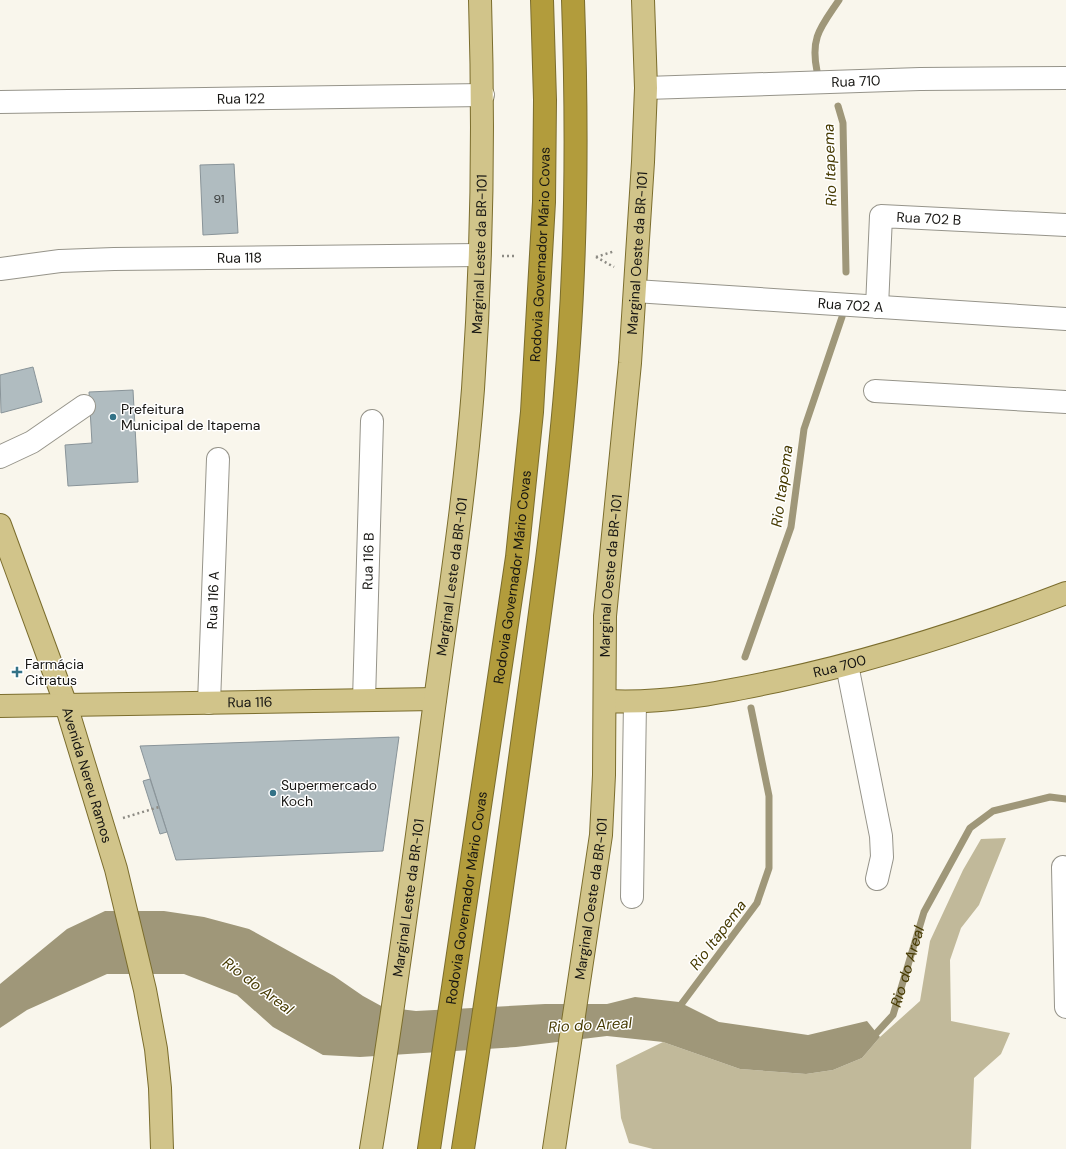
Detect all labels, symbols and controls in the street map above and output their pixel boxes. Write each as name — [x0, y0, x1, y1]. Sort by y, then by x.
street label: Rua 710 — [831, 71, 881, 91]
street label: Rua 122 — [217, 89, 265, 108]
water label: Rio Itapema — [819, 123, 841, 207]
street label: Rodovia Governador Mário Covas — [526, 147, 554, 362]
street label: Marginal Oeste da BR-101 — [623, 171, 651, 335]
street label: Marginal Leste da BR-101 — [467, 174, 491, 334]
house number: 91 — [213, 191, 225, 207]
street label: Rua 702 B — [896, 208, 962, 229]
street label: Rua 118 — [217, 248, 262, 267]
street label: Rua 702 A — [817, 294, 884, 316]
place label: Prefeitura Municipal de Itapema — [121, 400, 260, 434]
marker: Prefeitura Municipal de Itapema — [108, 412, 118, 422]
water label: Rio Itapema — [766, 444, 798, 528]
street label: Rodovia Governador Mário Covas — [489, 469, 535, 685]
street label: Marginal Oeste da BR-101 — [596, 494, 626, 657]
street label: Marginal Leste da BR-101 — [432, 496, 471, 657]
street label: Rua 116 B — [358, 532, 378, 590]
street label: Rua 116 A — [203, 571, 223, 630]
street label: Rua 700 — [811, 651, 868, 682]
place label: Farmácia Citratus — [25, 655, 84, 689]
marker: Farmácia Citratus — [12, 667, 22, 677]
street label: Rua 116 — [227, 693, 273, 711]
street label: Avenida Nereu Ramos — [58, 705, 117, 845]
place label: Supermercado Koch — [281, 776, 377, 810]
marker: Supermercado Koch — [268, 788, 278, 798]
street label: Rodovia Governador Mário Covas — [442, 790, 491, 1006]
street label: Marginal Oeste da BR-101 — [570, 817, 611, 981]
street label: Marginal Leste da BR-101 — [388, 818, 428, 978]
water label: Rio Itapema — [685, 896, 751, 974]
water label: Rio do Areal — [886, 923, 929, 1010]
water label: Rio do Areal — [219, 953, 298, 1020]
water label: Rio do Areal — [548, 1013, 633, 1037]

